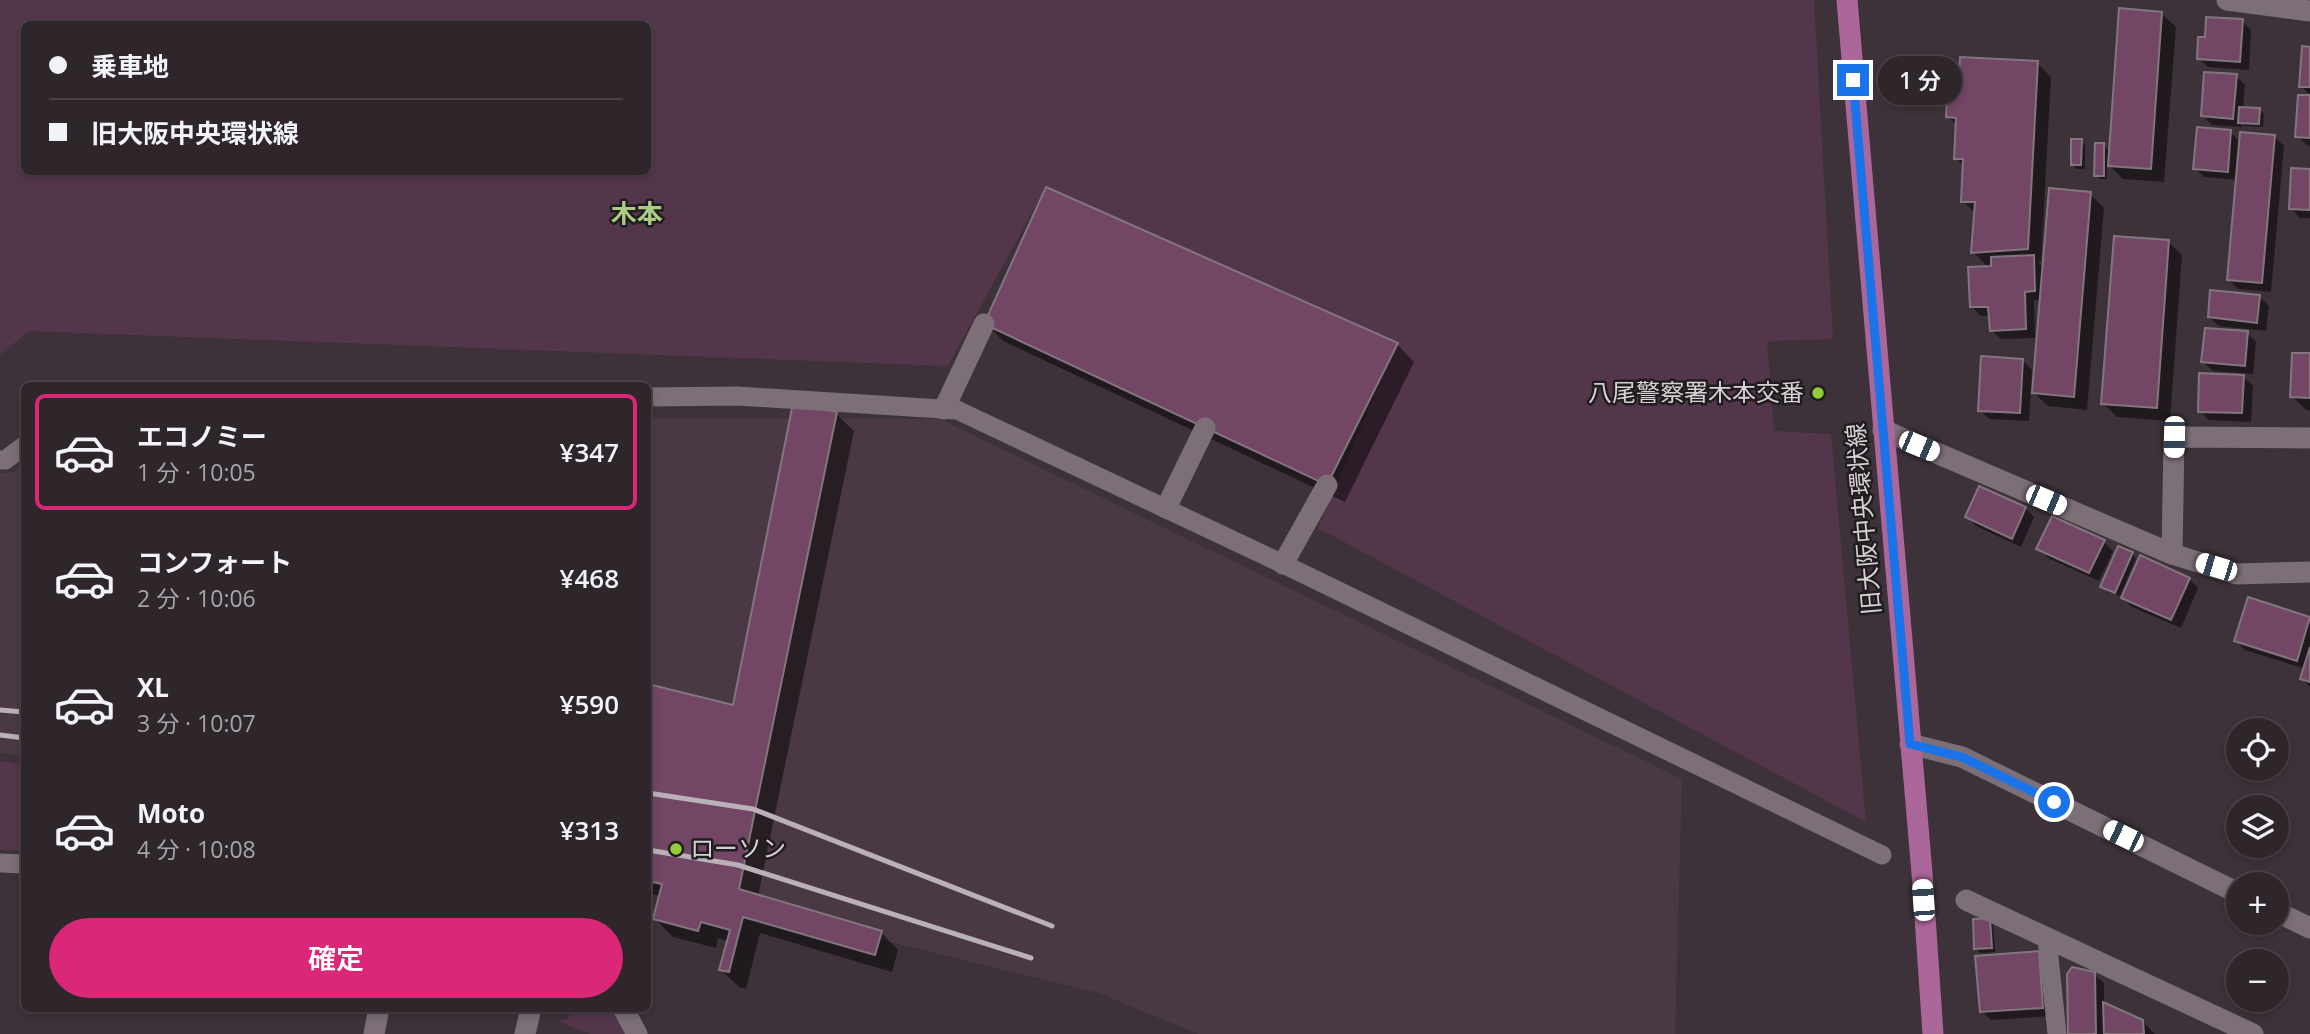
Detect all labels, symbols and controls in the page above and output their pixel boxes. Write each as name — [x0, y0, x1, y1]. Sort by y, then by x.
text: 乗車地 — [91, 48, 169, 84]
callout: 1 分 — [1878, 56, 1962, 104]
route end — [1837, 64, 1869, 96]
text: 1 分 — [1899, 64, 1941, 96]
text: 旧大阪中央環状線 — [91, 115, 299, 151]
district label: 木本 — [611, 195, 663, 231]
place label: 八尾警察署木本交番 — [1588, 375, 1804, 408]
marker: 八尾警察署木本交番 — [1810, 385, 1826, 401]
car — [2164, 416, 2185, 458]
text: エコノミー — [137, 418, 267, 454]
icon: car — [53, 421, 116, 484]
street label: 旧大阪中央環状線 — [1838, 422, 1887, 616]
car — [1896, 428, 1943, 464]
text: ¥347 — [560, 434, 619, 470]
text: 1 分 · 10:05 — [137, 456, 256, 488]
car — [2023, 482, 2070, 518]
text: コンフォート — [137, 544, 292, 580]
icon: car — [53, 547, 116, 610]
car — [2193, 551, 2240, 583]
text: ¥468 — [560, 560, 619, 596]
text: 2 分 · 10:06 — [137, 582, 256, 614]
text: XL — [137, 669, 169, 705]
icon: car — [53, 673, 116, 736]
text: ¥590 — [560, 686, 619, 722]
text: 3 分 · 10:07 — [137, 707, 256, 739]
map controls — [2226, 718, 2289, 1012]
button: locate — [2226, 718, 2289, 781]
route start — [2038, 786, 2070, 818]
text: Moto — [137, 795, 205, 831]
button: layers — [2226, 795, 2289, 858]
icon: car — [53, 799, 116, 862]
text: ¥313 — [560, 812, 619, 848]
car — [2100, 817, 2147, 855]
place label: ローソン — [690, 831, 786, 864]
text: 4 分 · 10:08 — [137, 833, 256, 865]
marker: ローソン — [668, 841, 684, 857]
button: + — [2226, 872, 2289, 935]
car — [1912, 878, 1935, 922]
button: 確定 — [49, 918, 623, 998]
button: − — [2226, 949, 2289, 1012]

